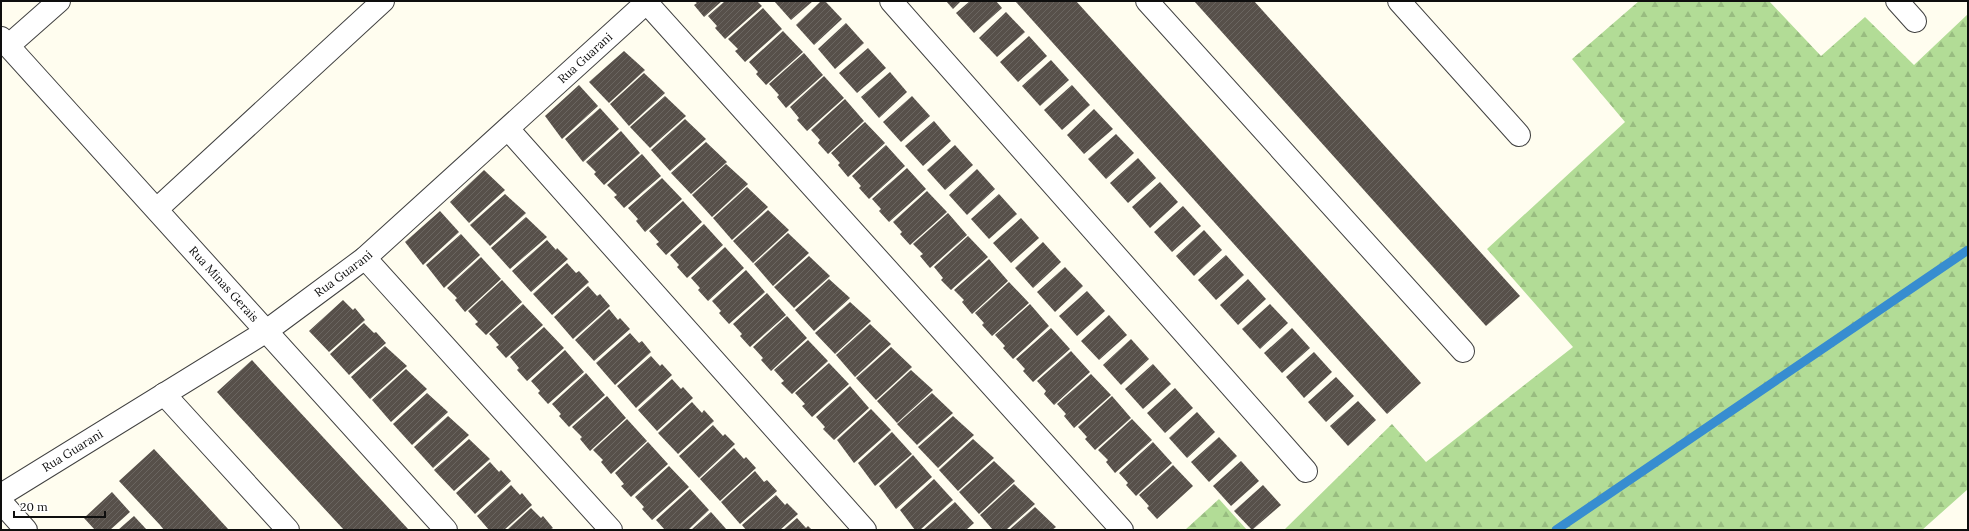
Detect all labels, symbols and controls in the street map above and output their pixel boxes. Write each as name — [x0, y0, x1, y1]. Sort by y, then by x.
street label: Rua Guarani — [554, 29, 615, 86]
street label: Rua Minas Gerais — [186, 243, 262, 325]
street label: Rua Guarani — [311, 247, 375, 300]
street label: Rua Guarani — [39, 426, 105, 475]
scale bar — [14, 493, 105, 519]
text: 20 m — [20, 499, 48, 514]

